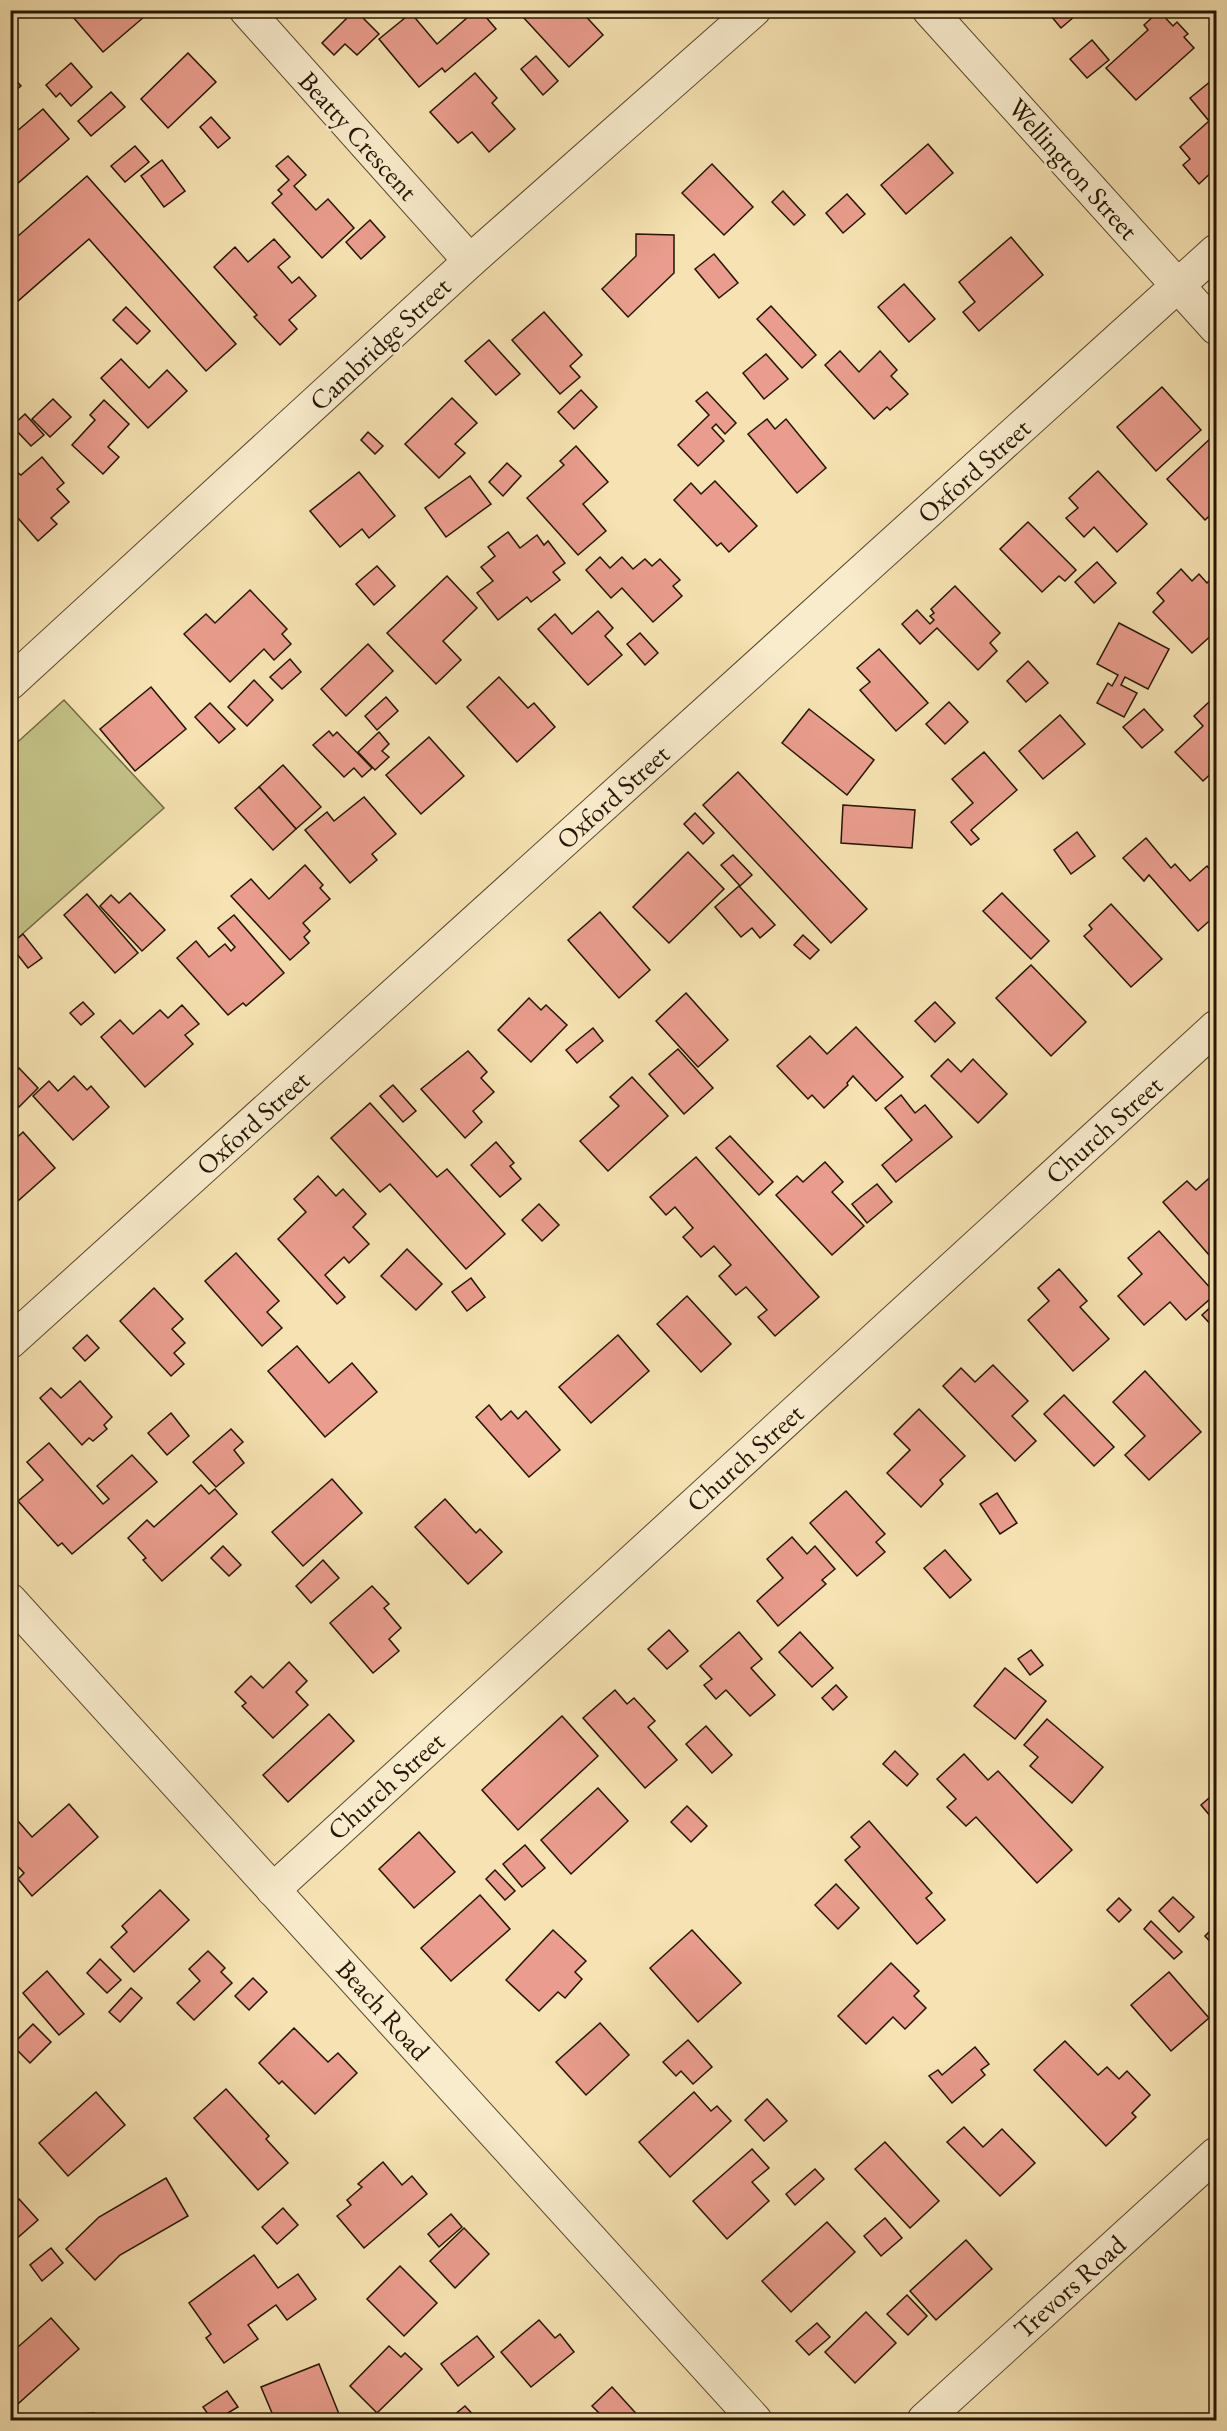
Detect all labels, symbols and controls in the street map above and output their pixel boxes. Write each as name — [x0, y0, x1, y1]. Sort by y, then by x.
street label: Beatty Crescent — [291, 64, 426, 208]
street label: Wellington Street — [1000, 90, 1147, 247]
street label: Cambridge Street — [301, 269, 458, 418]
street label: Oxford Street — [910, 410, 1038, 531]
street label: Oxford Street — [549, 736, 677, 857]
street label: Oxford Street — [189, 1062, 317, 1183]
street label: Church Street — [1038, 1067, 1170, 1191]
street label: Church Street — [679, 1395, 811, 1519]
street label: Church Street — [320, 1723, 452, 1847]
street label: Beach Road — [329, 1952, 438, 2068]
street label: Trevors Road — [1006, 2227, 1133, 2346]

